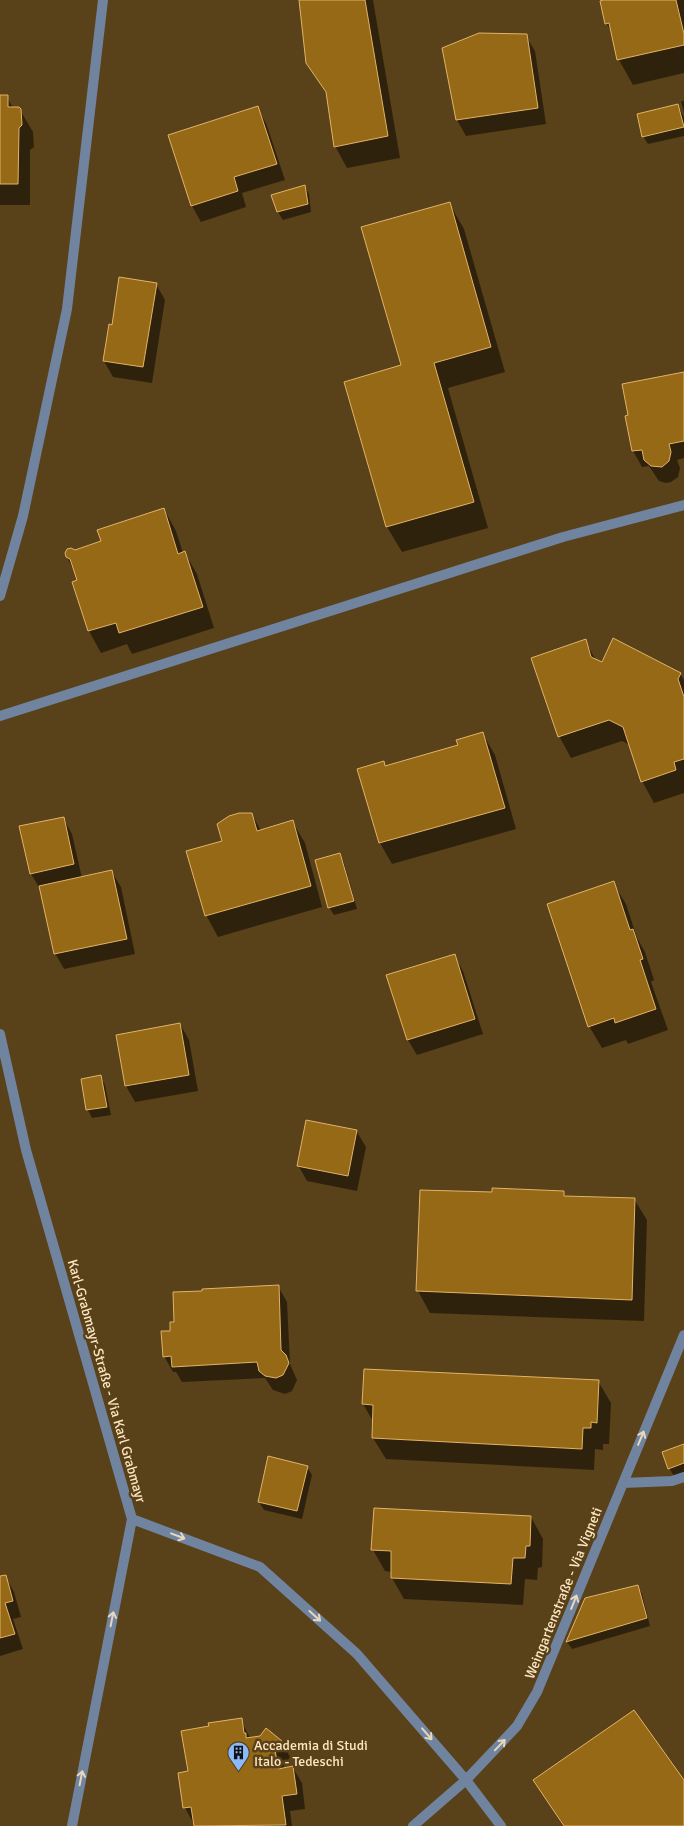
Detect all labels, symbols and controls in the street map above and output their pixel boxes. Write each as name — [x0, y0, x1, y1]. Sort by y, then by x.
street label: Karl-Grabmayr-Straße - Via Karl Grabmayr — [64, 1257, 150, 1506]
one-way arrow — [638, 1430, 647, 1445]
street label: Weingartenstraße - Via Vigneti — [521, 1505, 606, 1682]
one-way arrow — [169, 1532, 185, 1541]
one-way arrow — [570, 1595, 579, 1610]
one-way arrow — [108, 1611, 118, 1627]
one-way arrow — [309, 1611, 322, 1622]
one-way arrow — [421, 1728, 432, 1741]
place label: Accademia di Studi Italo - Tedeschi — [254, 1737, 368, 1770]
one-way arrow — [494, 1738, 506, 1751]
building icon: Accademia di Studi Italo - Tedeschi — [226, 1741, 250, 1772]
one-way arrow — [77, 1771, 86, 1787]

